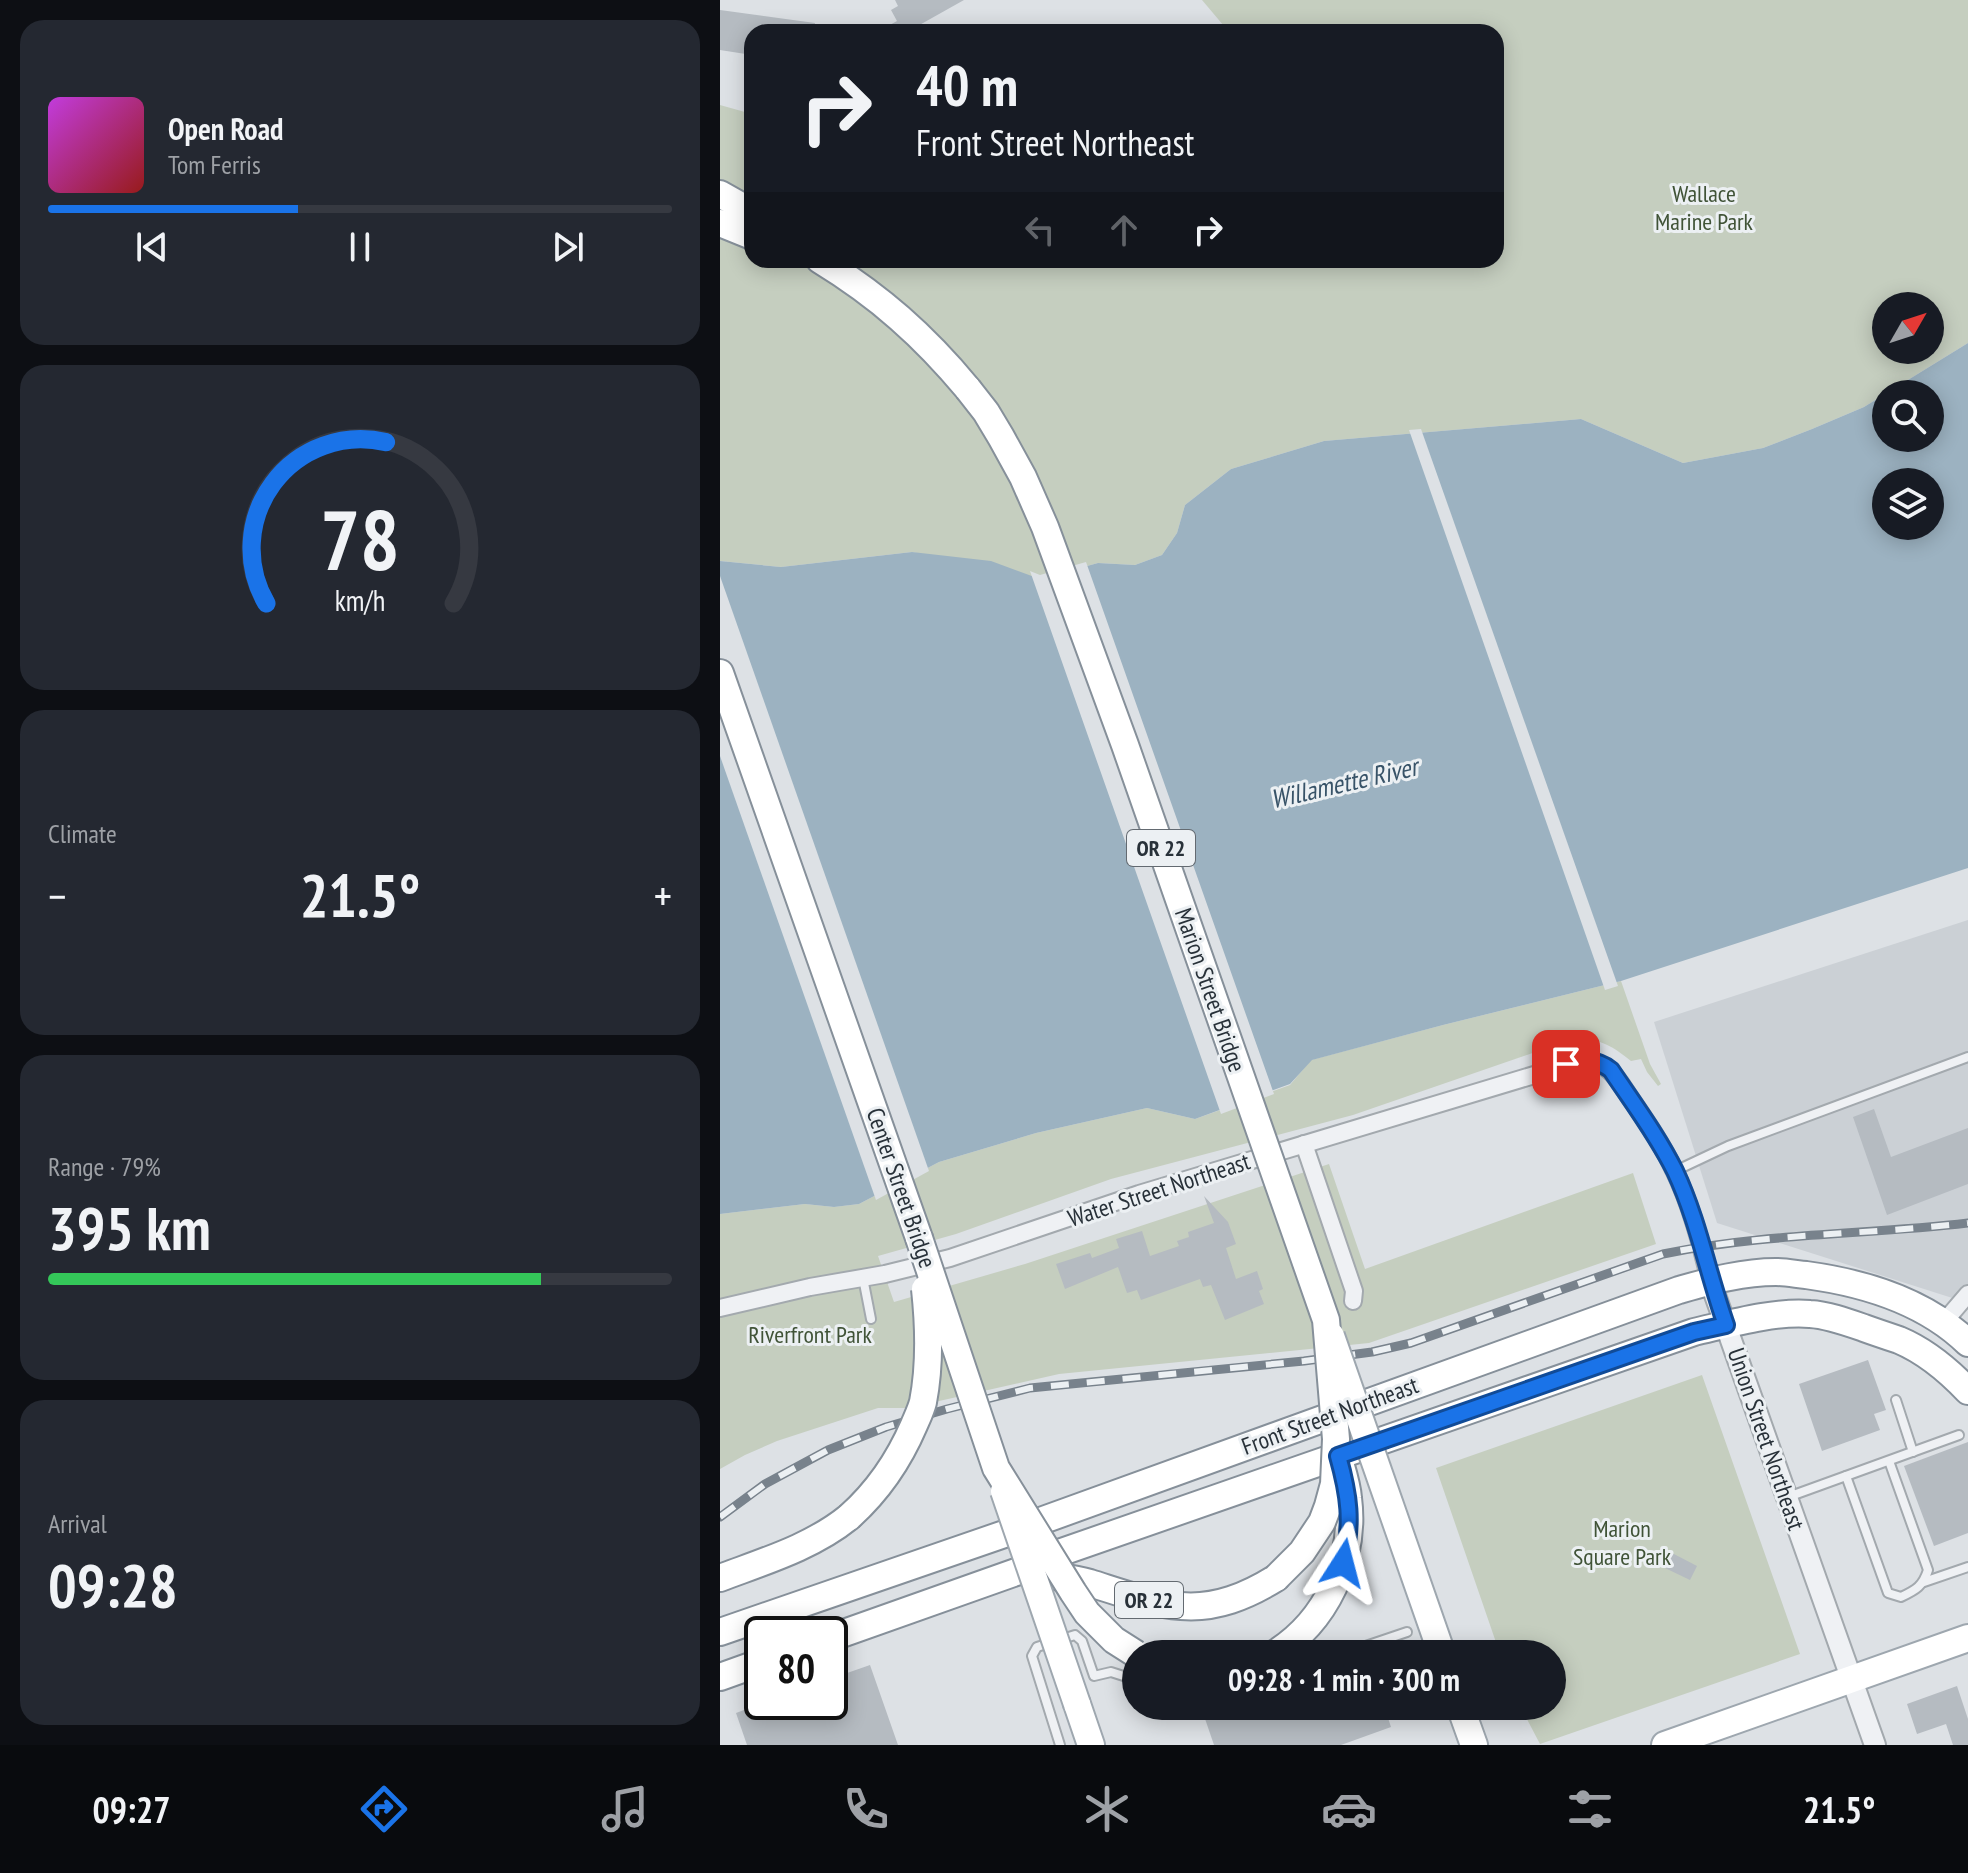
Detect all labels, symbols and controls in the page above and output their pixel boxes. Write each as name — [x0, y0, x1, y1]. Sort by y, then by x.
text: 40 m — [916, 49, 1018, 121]
icon: right — [784, 56, 888, 160]
text: Open Road — [168, 109, 283, 148]
text: Front Street Northeast — [916, 119, 1195, 166]
text: Tom Ferris — [168, 148, 261, 181]
park label: Wallace Marine Park — [1655, 178, 1754, 237]
icon: left — [1018, 208, 1062, 252]
icon: ahead — [1102, 208, 1146, 252]
icon: right — [1186, 208, 1230, 252]
icon: previous — [130, 225, 174, 269]
icon: pause — [338, 225, 382, 269]
icon: next — [546, 225, 590, 269]
north arrow — [1872, 292, 1944, 364]
map controls — [1872, 292, 1944, 540]
button: search — [1872, 380, 1944, 452]
button: layers — [1872, 468, 1944, 540]
text: 78 — [320, 484, 400, 592]
text: km/h — [335, 582, 385, 619]
water label: Willamette River — [1267, 749, 1424, 815]
text: Climate — [48, 817, 117, 850]
road number: OR 22 — [1127, 830, 1195, 866]
text: 21.5° — [300, 856, 420, 934]
text: − — [48, 867, 66, 924]
text: + — [654, 867, 672, 924]
street label: Marion Street Bridge — [1168, 904, 1253, 1076]
pin — [1532, 1030, 1600, 1098]
icon: arrive — [1544, 1042, 1588, 1086]
street label: Center Street Bridge — [860, 1104, 943, 1272]
street label: Water Street Northeast — [1064, 1145, 1254, 1234]
text: Range · 79% — [48, 1150, 161, 1183]
text: 395 km — [48, 1189, 211, 1267]
park label: Riverfront Park — [748, 1319, 872, 1350]
street label: Union Street Northeast — [1721, 1344, 1812, 1534]
street label: Front Street Northeast — [1237, 1369, 1423, 1462]
text: Arrival — [48, 1507, 107, 1540]
park label: Marion Square Park — [1573, 1513, 1672, 1572]
position arrow — [1301, 1521, 1385, 1605]
text: 09:28 — [48, 1546, 178, 1624]
road number: OR 22 — [1115, 1582, 1183, 1618]
speed limit sign: 80 — [744, 1616, 848, 1720]
text: 09:28 · 1 min · 300 m — [1228, 1660, 1460, 1699]
icon: directions — [356, 1781, 412, 1837]
icon: music — [597, 1781, 653, 1837]
icon: phone — [838, 1781, 894, 1837]
icon: climate — [1079, 1781, 1135, 1837]
icon: car — [1321, 1781, 1377, 1837]
icon: filters — [1562, 1781, 1618, 1837]
text: 09:27 — [93, 1786, 170, 1833]
text: 21.5° — [1803, 1786, 1875, 1833]

